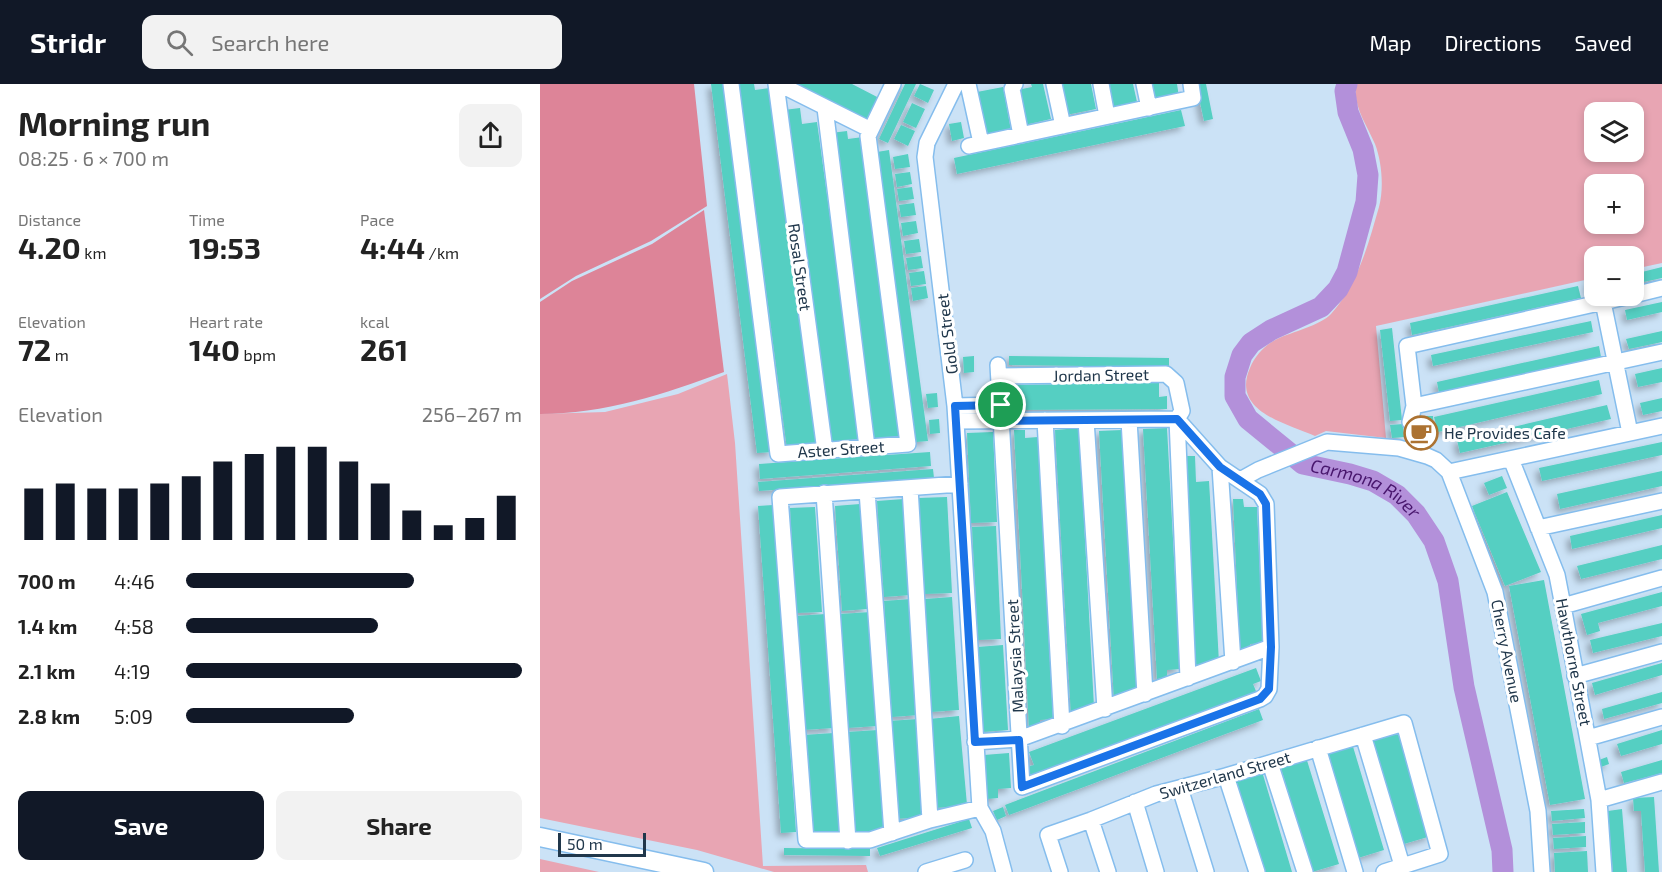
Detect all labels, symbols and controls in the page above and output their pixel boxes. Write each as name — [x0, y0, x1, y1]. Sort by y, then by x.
search box — [142, 15, 562, 69]
text: Stridr — [30, 25, 106, 59]
icon: search — [163, 26, 196, 59]
text: Search here — [211, 29, 329, 55]
text: Map — [1369, 30, 1412, 55]
text: Directions — [1445, 30, 1541, 55]
text: Saved — [1574, 30, 1632, 55]
map controls — [1584, 102, 1644, 306]
button: layers — [1584, 102, 1644, 162]
text: Morning run — [18, 103, 210, 143]
button: share — [459, 104, 522, 167]
text: 08:25 · 6 × 700 m — [18, 146, 169, 170]
button: + — [1584, 174, 1644, 234]
text: Distance — [18, 210, 81, 229]
text: Time — [189, 210, 225, 229]
text: Pace — [360, 210, 394, 229]
street label: Rosal Street — [785, 222, 816, 312]
text: 4.20 — [18, 229, 81, 265]
text: 19:53 — [189, 229, 261, 265]
text: 4:44 — [360, 229, 425, 265]
text: km — [81, 243, 107, 262]
text: /km — [425, 243, 459, 262]
button: − — [1584, 246, 1644, 306]
street label: Gold Street — [932, 293, 961, 375]
text: Elevation — [18, 312, 86, 331]
text: Heart rate — [189, 312, 263, 331]
text: kcal — [360, 312, 389, 331]
text: 72 — [18, 331, 51, 367]
text: 140 — [189, 331, 240, 367]
text: 261 — [360, 331, 408, 367]
text: m — [51, 345, 69, 364]
text: bpm — [240, 345, 276, 364]
street label: Jordan Street — [1053, 364, 1149, 385]
pin — [975, 379, 1026, 430]
icon: arrive — [984, 388, 1017, 421]
text: Elevation — [18, 402, 103, 426]
text: 256–267 m — [422, 402, 522, 426]
cafe icon: He Provides Cafe — [1403, 415, 1439, 451]
place label: He Provides Cafe — [1444, 423, 1566, 442]
street label: Aster Street — [797, 436, 885, 461]
water label: Carmona River — [1309, 454, 1426, 523]
text: 700 m — [18, 569, 76, 593]
text: 4:46 — [114, 569, 155, 593]
street label: Hawthorne Street — [1553, 597, 1596, 727]
street label: Cherry Avenue — [1488, 598, 1527, 704]
street label: Malaysia Street — [1002, 599, 1027, 713]
text: 1.4 km — [18, 614, 77, 638]
text: 4:58 — [114, 614, 154, 638]
text: 2.1 km — [18, 659, 75, 683]
text: 4:19 — [114, 659, 150, 683]
text: 2.8 km — [18, 704, 80, 728]
text: 5:09 — [114, 704, 153, 728]
street label: Switzerland Street — [1157, 747, 1293, 802]
button: Save — [18, 791, 264, 860]
button: Share — [276, 791, 522, 860]
scale bar — [558, 830, 646, 858]
text: 50 m — [567, 834, 603, 853]

